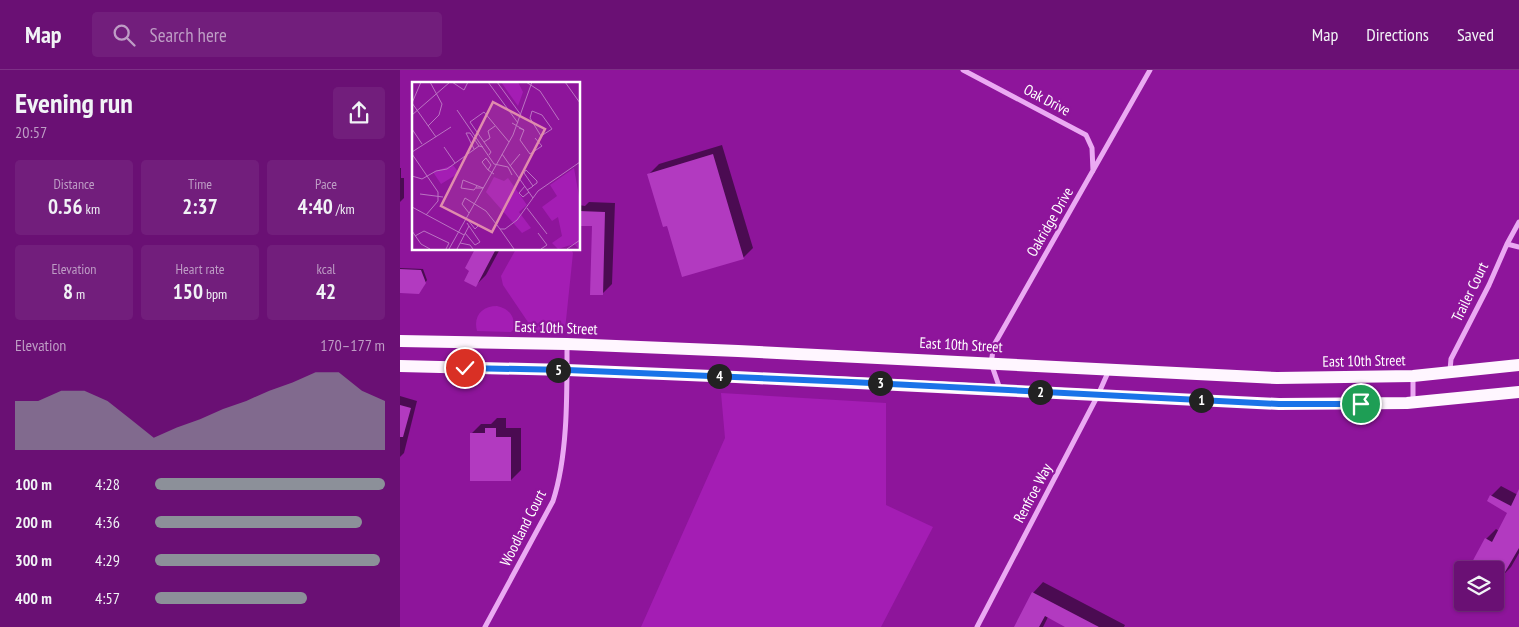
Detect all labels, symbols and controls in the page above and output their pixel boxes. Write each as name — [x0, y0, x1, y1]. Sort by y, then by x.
search box — [92, 12, 442, 57]
text: Map — [25, 19, 62, 50]
icon: search — [110, 21, 138, 49]
text: Search here — [150, 23, 227, 47]
text: Map — [1312, 23, 1338, 46]
text: Directions — [1366, 23, 1429, 46]
text: Saved — [1457, 23, 1494, 46]
street label: Oak Drive — [1021, 79, 1074, 120]
inset map — [412, 82, 580, 250]
text: Evening run — [15, 84, 133, 121]
button: share — [333, 87, 385, 139]
text: 20:57 — [15, 122, 47, 142]
text: Distance — [53, 175, 95, 193]
text: Time — [188, 175, 212, 193]
text: Pace — [315, 175, 337, 193]
street label: Oakridge Drive — [1022, 184, 1077, 260]
text: 0.56 — [48, 193, 83, 220]
text: 2:37 — [182, 193, 218, 220]
text: 4:40 — [297, 193, 333, 220]
text: km — [83, 200, 100, 218]
text: /km — [333, 200, 355, 218]
street label: Trailer Court — [1447, 259, 1492, 325]
text: Elevation — [52, 260, 96, 278]
text: Heart rate — [176, 260, 224, 278]
text: kcal — [316, 260, 336, 278]
text: 8 — [63, 278, 73, 305]
text: 150 — [173, 278, 203, 305]
text: 42 — [316, 278, 336, 305]
text: m — [73, 285, 85, 303]
text: bpm — [203, 285, 227, 303]
street label: East 10th Street — [514, 317, 598, 338]
street label: East 10th Street — [919, 333, 1003, 356]
text: Elevation — [15, 335, 66, 355]
text: 170–177 m — [320, 335, 385, 355]
pin — [444, 347, 486, 389]
street label: East 10th Street — [1322, 350, 1406, 371]
icon: check — [451, 354, 479, 382]
pin: 5 — [546, 358, 570, 382]
text: 5 — [555, 361, 562, 379]
pin: 4 — [706, 364, 732, 388]
text: 4 — [716, 367, 723, 385]
pin: 3 — [868, 370, 892, 396]
text: 3 — [877, 374, 884, 392]
pin: 2 — [1028, 380, 1052, 404]
text: 2 — [1037, 383, 1044, 401]
pin — [1340, 383, 1382, 425]
pin: 1 — [1188, 388, 1214, 412]
icon: arrive — [1347, 390, 1375, 418]
text: 1 — [1198, 391, 1205, 409]
street label: Renfroe Way — [1009, 460, 1056, 526]
text: 100 m — [15, 474, 52, 494]
text: 4:28 — [95, 474, 120, 494]
street label: Woodland Court — [495, 487, 550, 569]
text: 200 m — [15, 512, 52, 532]
text: 4:36 — [95, 512, 120, 532]
text: 300 m — [15, 550, 52, 570]
text: 4:29 — [95, 550, 120, 570]
map controls — [1454, 561, 1504, 611]
button: layers — [1454, 561, 1504, 611]
text: 400 m — [15, 588, 52, 608]
text: 4:57 — [95, 588, 120, 608]

